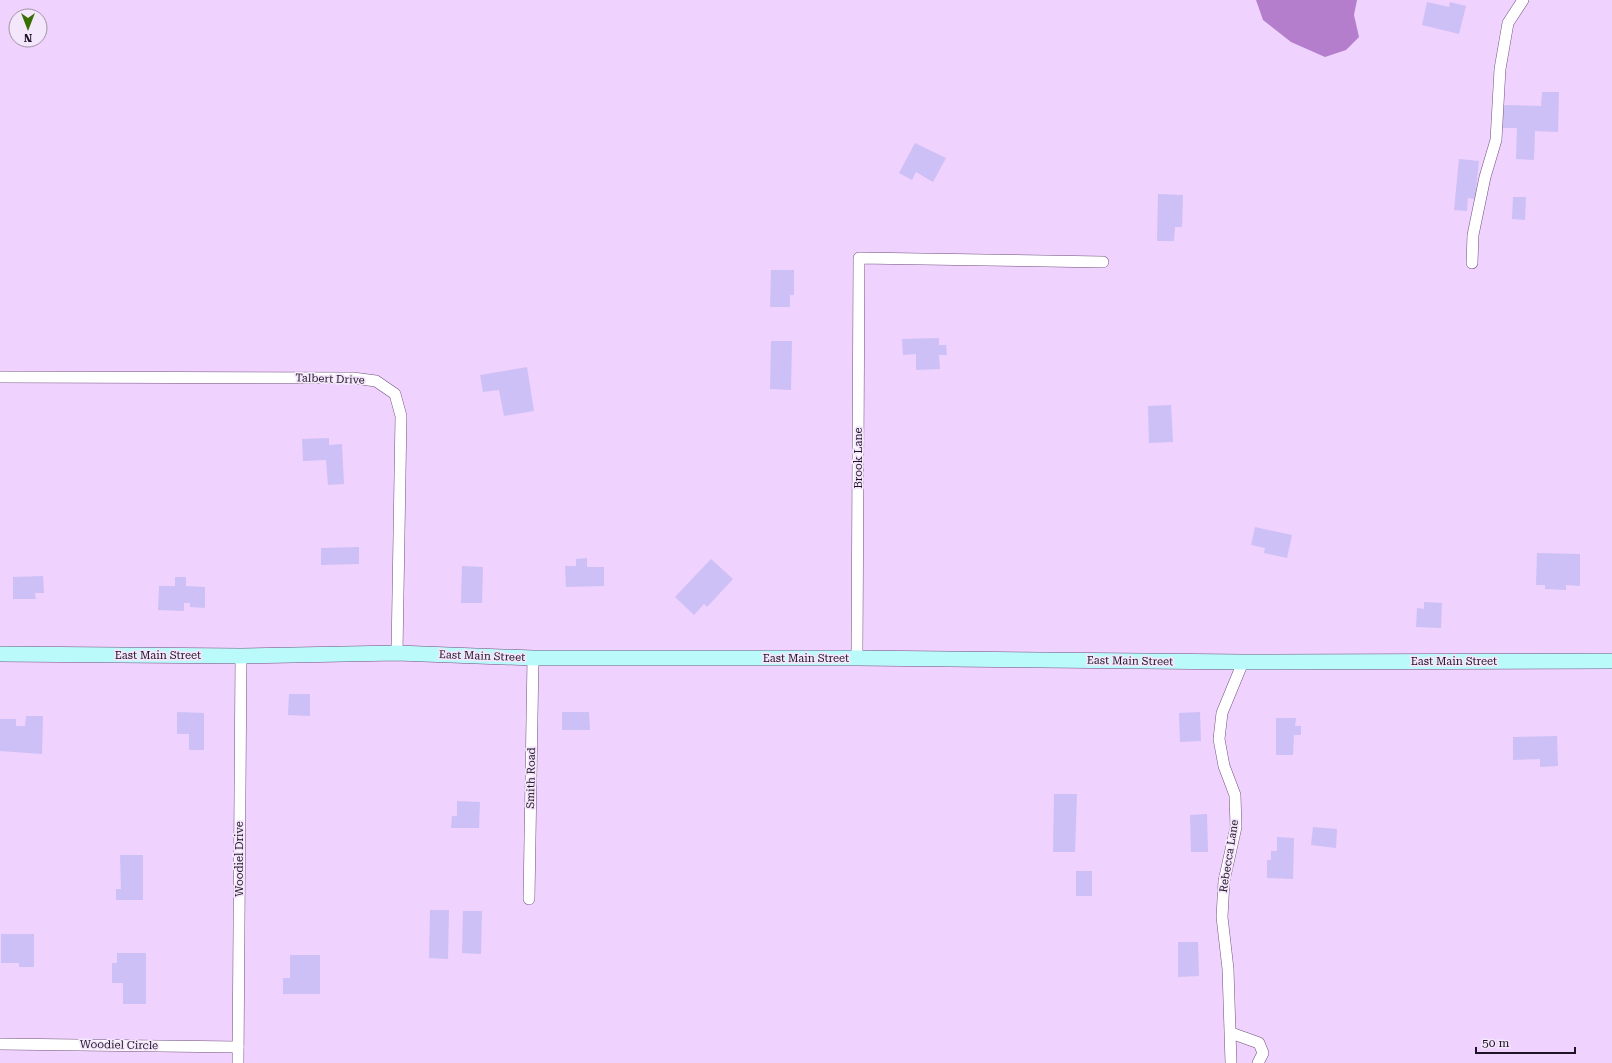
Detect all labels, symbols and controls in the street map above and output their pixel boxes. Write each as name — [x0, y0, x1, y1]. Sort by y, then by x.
north arrow — [8, 8, 48, 48]
text: N — [23, 31, 32, 44]
street label: Talbert Drive — [295, 371, 365, 387]
street label: Brook Lane — [852, 427, 865, 489]
street label: East Main Street — [439, 648, 525, 664]
street label: East Main Street — [115, 649, 201, 662]
street label: East Main Street — [763, 652, 849, 665]
street label: East Main Street — [1087, 654, 1173, 668]
street label: East Main Street — [1411, 655, 1497, 668]
street label: Smith Road — [524, 747, 538, 809]
street label: Rebecca Lane — [1217, 819, 1241, 893]
street label: Woodiel Drive — [233, 821, 246, 897]
scale bar — [1476, 1029, 1575, 1055]
text: 50 m — [1482, 1036, 1509, 1050]
street label: Woodiel Circle — [80, 1038, 158, 1052]

